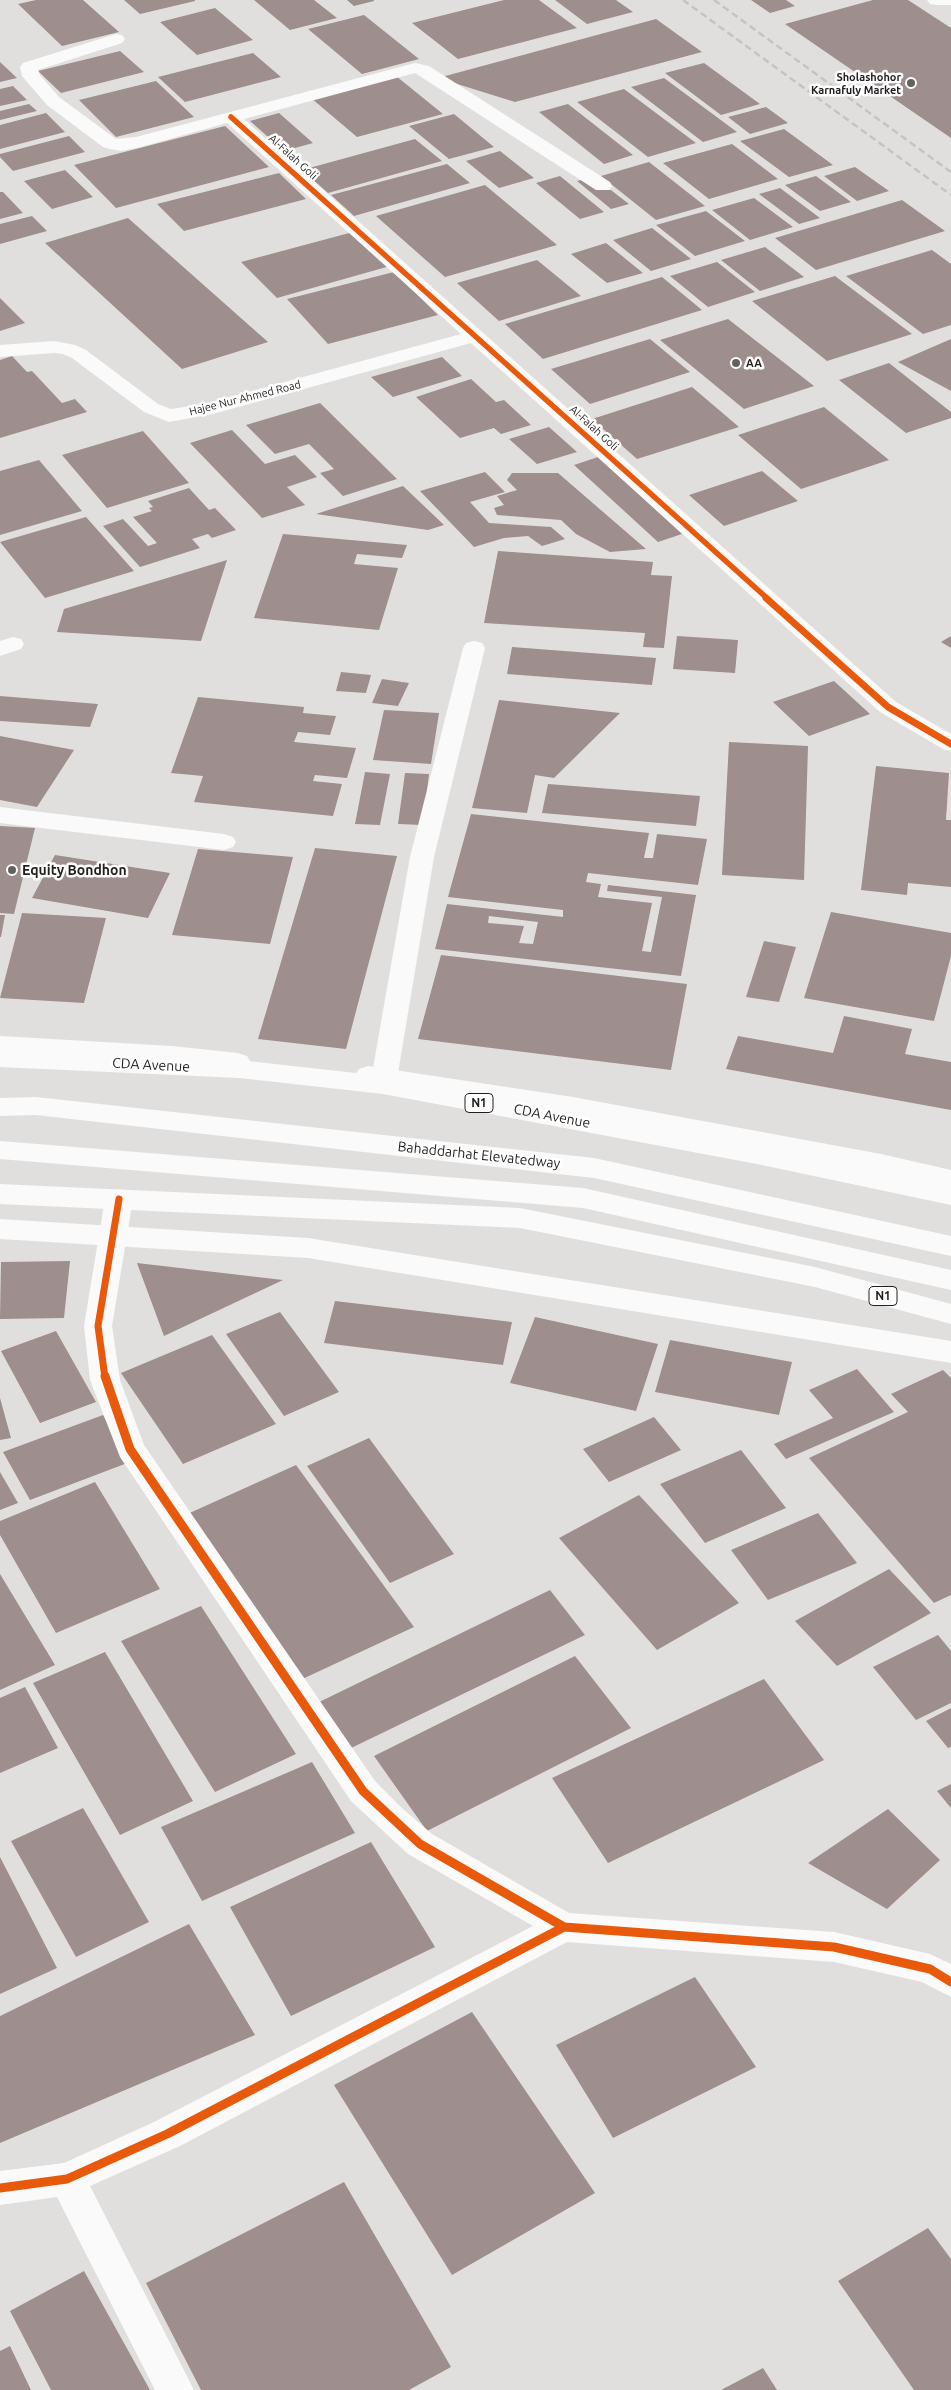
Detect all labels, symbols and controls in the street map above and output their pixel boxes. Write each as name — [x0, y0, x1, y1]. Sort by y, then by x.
place label: Sholashohor Karnafuly Market — [811, 70, 901, 96]
marker: Sholashohor Karnafuly Market — [905, 77, 917, 89]
street label: Al-Falah Goli — [266, 132, 320, 182]
place label: AA — [746, 356, 762, 370]
marker: AA — [730, 357, 742, 369]
street label: Hajee Nur Ahmed Road — [188, 378, 302, 418]
street label: Al-Falah Goli — [567, 403, 621, 453]
place label: Equity Bondhon — [22, 862, 127, 878]
marker: Equity Bondhon — [6, 864, 18, 876]
street label: CDA Avenue — [112, 1055, 190, 1075]
road number: N1 — [465, 1094, 493, 1112]
street label: CDA Avenue — [512, 1100, 592, 1132]
street label: Bahaddarhat Elevatedway — [397, 1138, 561, 1172]
road number: N1 — [869, 1286, 897, 1305]

